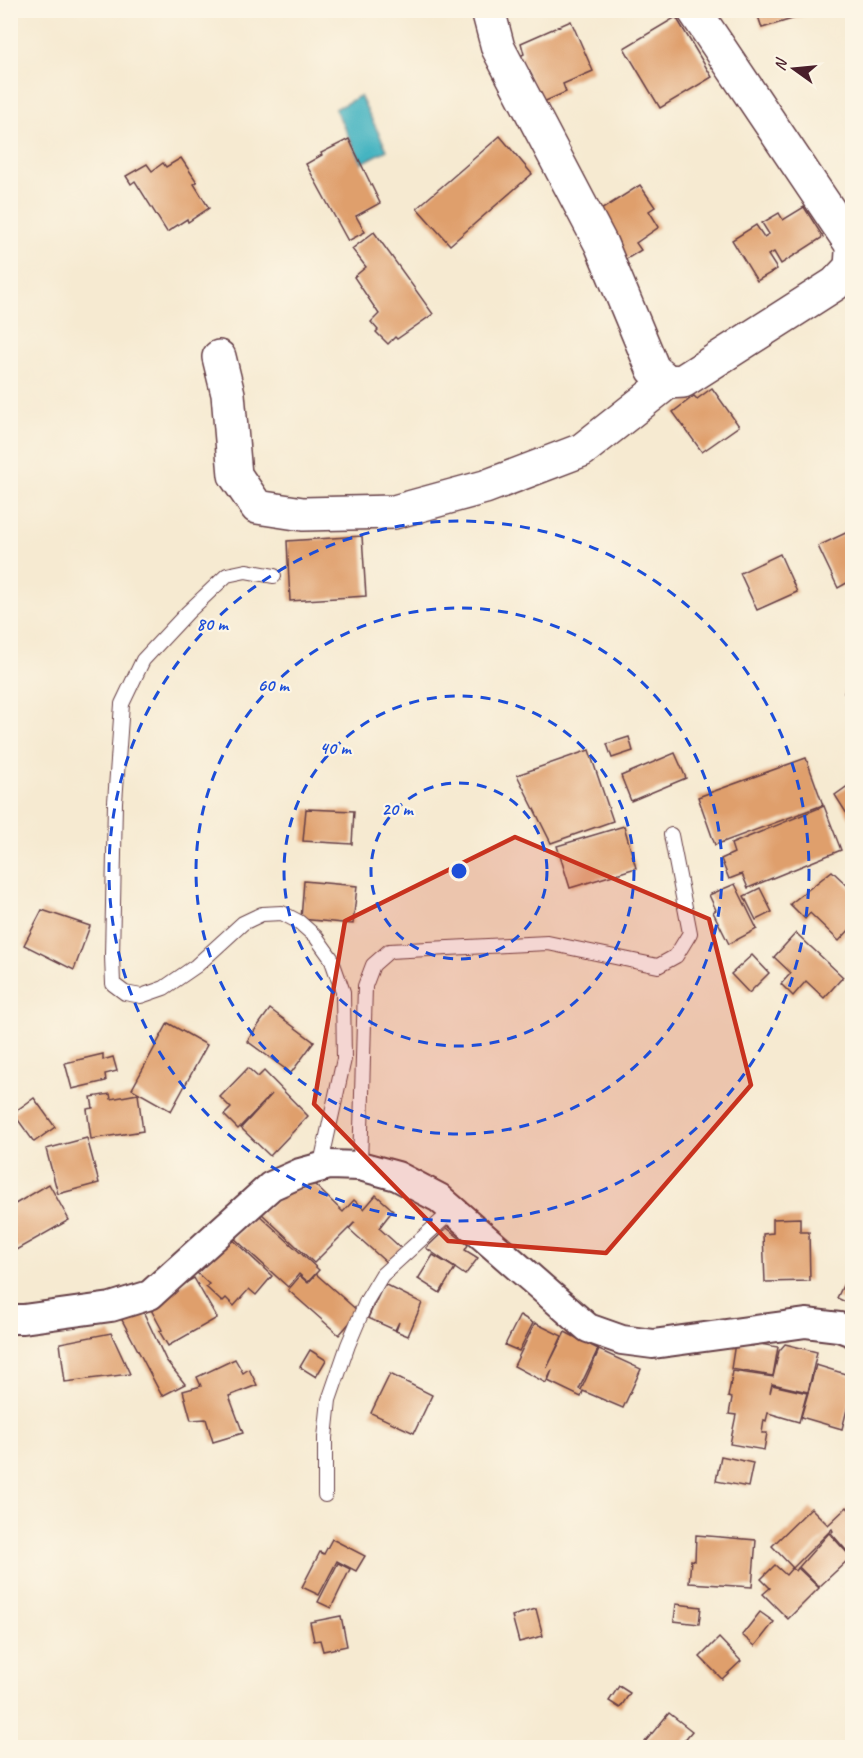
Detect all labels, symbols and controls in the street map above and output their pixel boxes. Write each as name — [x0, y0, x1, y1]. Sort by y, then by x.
north arrow — [764, 39, 824, 99]
text: N — [770, 55, 792, 73]
text: 80 m — [197, 613, 229, 635]
text: 60 m — [257, 674, 290, 696]
text: 40 m — [320, 737, 352, 759]
text: 20 m — [382, 798, 414, 820]
centre of rings — [449, 861, 469, 881]

